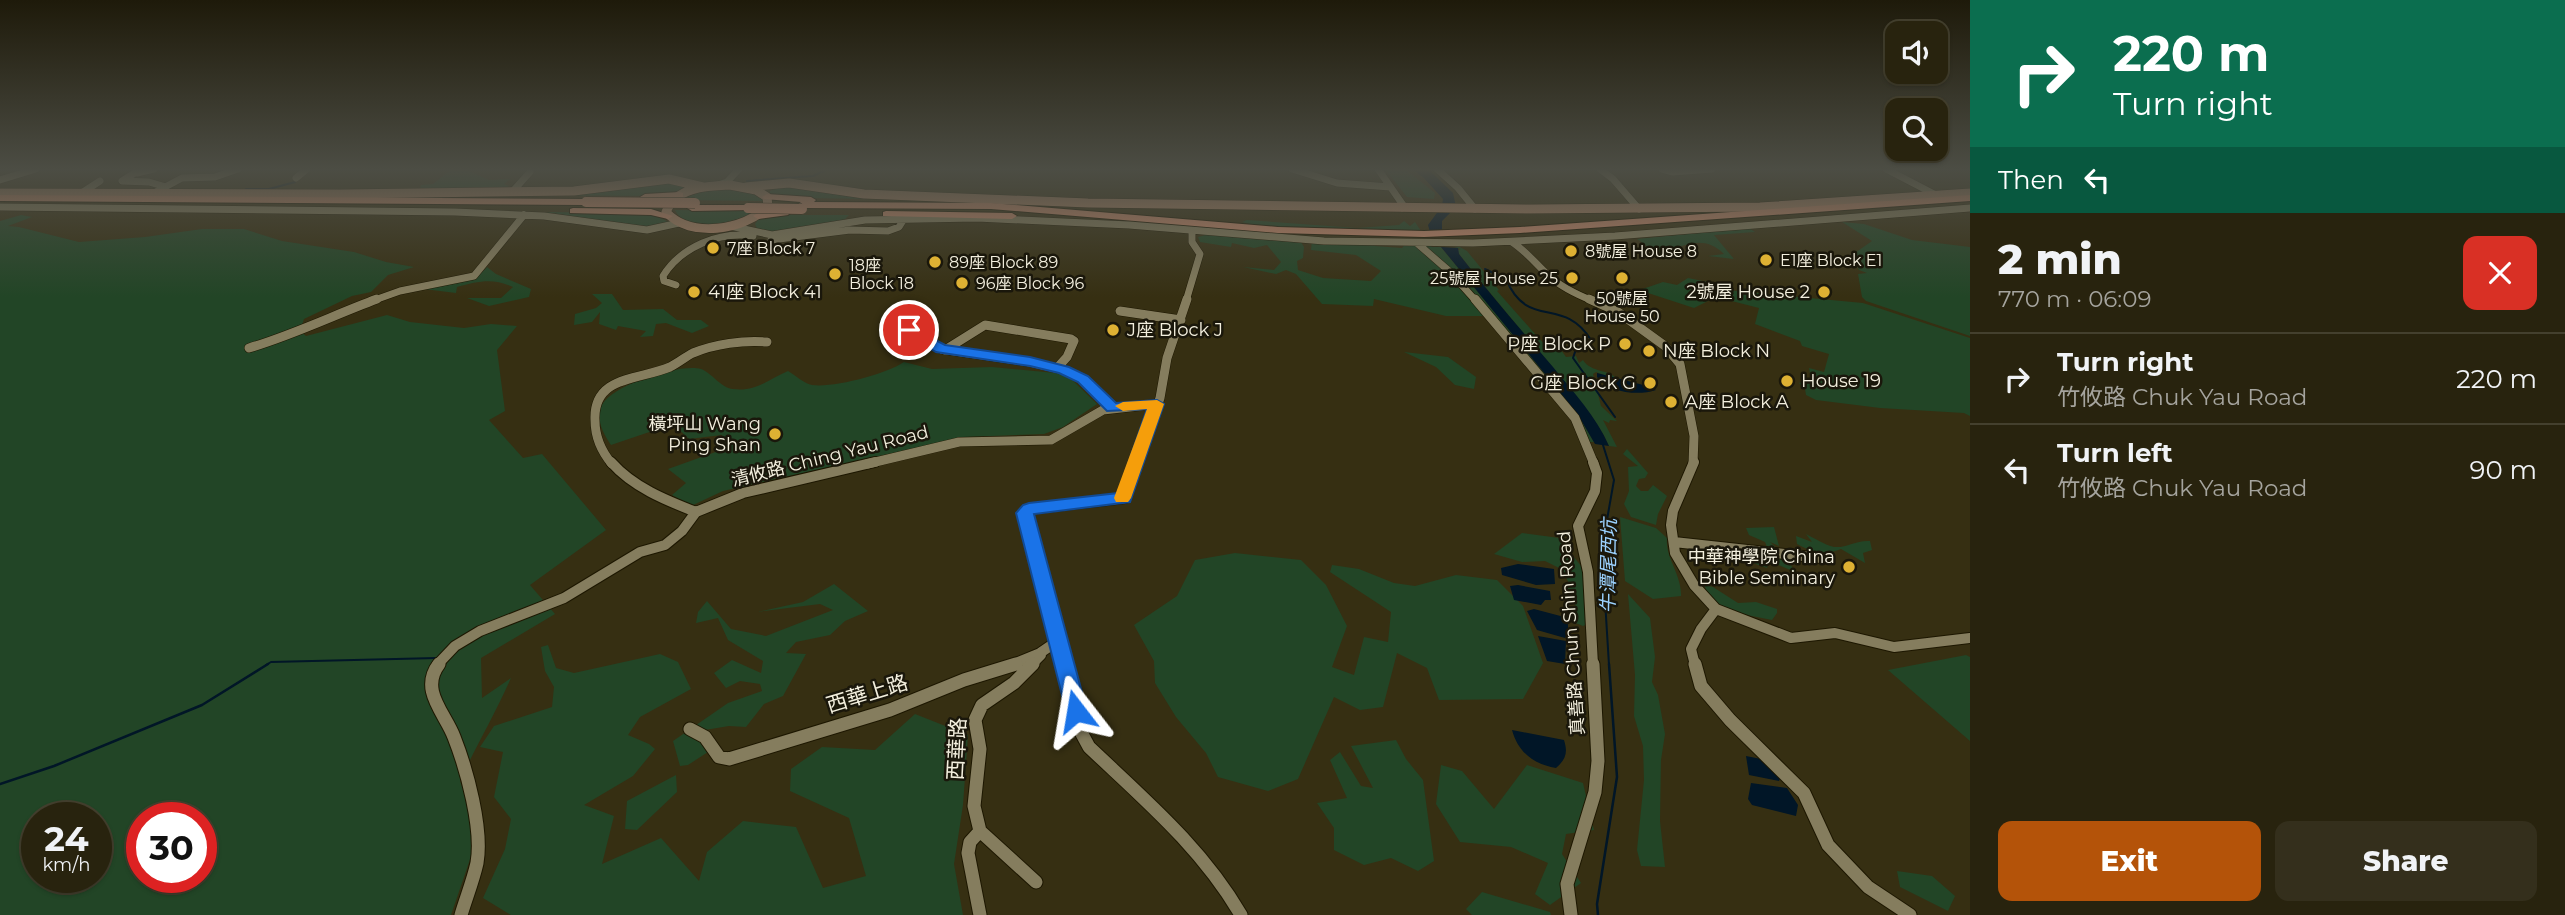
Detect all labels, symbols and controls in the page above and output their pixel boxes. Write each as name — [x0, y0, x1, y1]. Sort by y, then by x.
map controls — [1885, 21, 1948, 161]
button: sound — [1885, 21, 1948, 84]
text: 220 m — [2113, 24, 2269, 83]
icon: right — [1998, 28, 2089, 119]
text: Turn right — [2113, 84, 2273, 123]
button: search — [1885, 98, 1948, 161]
icon: left — [2078, 161, 2116, 199]
text: Then — [1998, 164, 2064, 196]
text: 2 min — [1998, 233, 2122, 285]
button: close — [2463, 236, 2537, 310]
place label: 7座 Block 7 — [727, 239, 815, 258]
marker: 7座 Block 7 — [705, 240, 721, 256]
place label: 8號屋 House 8 — [1585, 242, 1697, 261]
marker: 8號屋 House 8 — [1563, 243, 1579, 259]
place label: E1座 Block E1 — [1780, 251, 1882, 270]
marker: E1座 Block E1 — [1758, 252, 1774, 268]
place label: 89座 Block 89 — [949, 253, 1058, 272]
marker: 89座 Block 89 — [927, 254, 943, 270]
place label: 18座 Block 18 — [849, 256, 914, 293]
marker: 18座 Block 18 — [827, 266, 843, 282]
place label: 25號屋 House 25 — [1430, 269, 1558, 288]
marker: 25號屋 House 25 — [1564, 270, 1580, 286]
marker: 50號屋 House 50 — [1614, 270, 1630, 286]
place label: 96座 Block 96 — [976, 274, 1084, 293]
marker: 96座 Block 96 — [954, 275, 970, 291]
place label: 41座 Block 41 — [708, 281, 822, 303]
place label: 2號屋 House 2 — [1686, 281, 1810, 303]
marker: 41座 Block 41 — [686, 284, 702, 300]
marker: 2號屋 House 2 — [1816, 284, 1832, 300]
text: 770 m · 06:09 — [1998, 285, 2151, 313]
place label: 50號屋 House 50 — [1584, 289, 1660, 326]
pin — [879, 300, 939, 360]
icon: arrive — [890, 311, 928, 349]
place label: J座 Block J — [1126, 319, 1223, 341]
marker: J座 Block J — [1105, 322, 1121, 338]
place label: P座 Block P — [1507, 333, 1611, 355]
marker: P座 Block P — [1617, 336, 1633, 352]
place label: N座 Block N — [1663, 340, 1770, 362]
marker: N座 Block N — [1641, 343, 1657, 359]
text: Turn right — [2057, 346, 2193, 378]
icon: right — [1998, 360, 2036, 398]
text: 220 m — [2456, 363, 2537, 395]
place label: House 19 — [1801, 370, 1881, 392]
place label: G座 Block G — [1530, 372, 1636, 394]
marker: House 19 — [1779, 373, 1795, 389]
marker: G座 Block G — [1642, 375, 1658, 391]
text: 竹攸路 Chuk Yau Road — [2057, 383, 2307, 411]
place label: A座 Block A — [1685, 391, 1789, 413]
marker: A座 Block A — [1663, 394, 1679, 410]
place label: 橫坪山 Wang Ping Shan — [648, 413, 761, 456]
street label: 清攸路 Ching Yau Road — [729, 421, 931, 491]
marker: 橫坪山 Wang Ping Shan — [767, 426, 783, 442]
text: Turn left — [2057, 437, 2173, 469]
icon: left — [1998, 451, 2036, 489]
text: 90 m — [2470, 454, 2537, 486]
text: 竹攸路 Chuk Yau Road — [2057, 474, 2307, 502]
water label: 牛潭尾西坑 — [1596, 515, 1621, 614]
street label: 真善路 Chun Shin Road — [1553, 530, 1589, 736]
place label: 中華神學院 China Bible Seminary — [1688, 546, 1835, 589]
marker: 中華神學院 China Bible Seminary — [1841, 559, 1857, 575]
street label: 西華上路 — [823, 669, 911, 718]
position arrow — [1039, 674, 1113, 748]
street label: 西華路 — [942, 717, 971, 781]
speed limit sign: 30 — [126, 802, 217, 893]
text: 24 — [44, 817, 89, 860]
button: Exit — [1998, 821, 2261, 901]
button: Share — [2275, 821, 2537, 901]
text: km/h — [42, 854, 91, 876]

